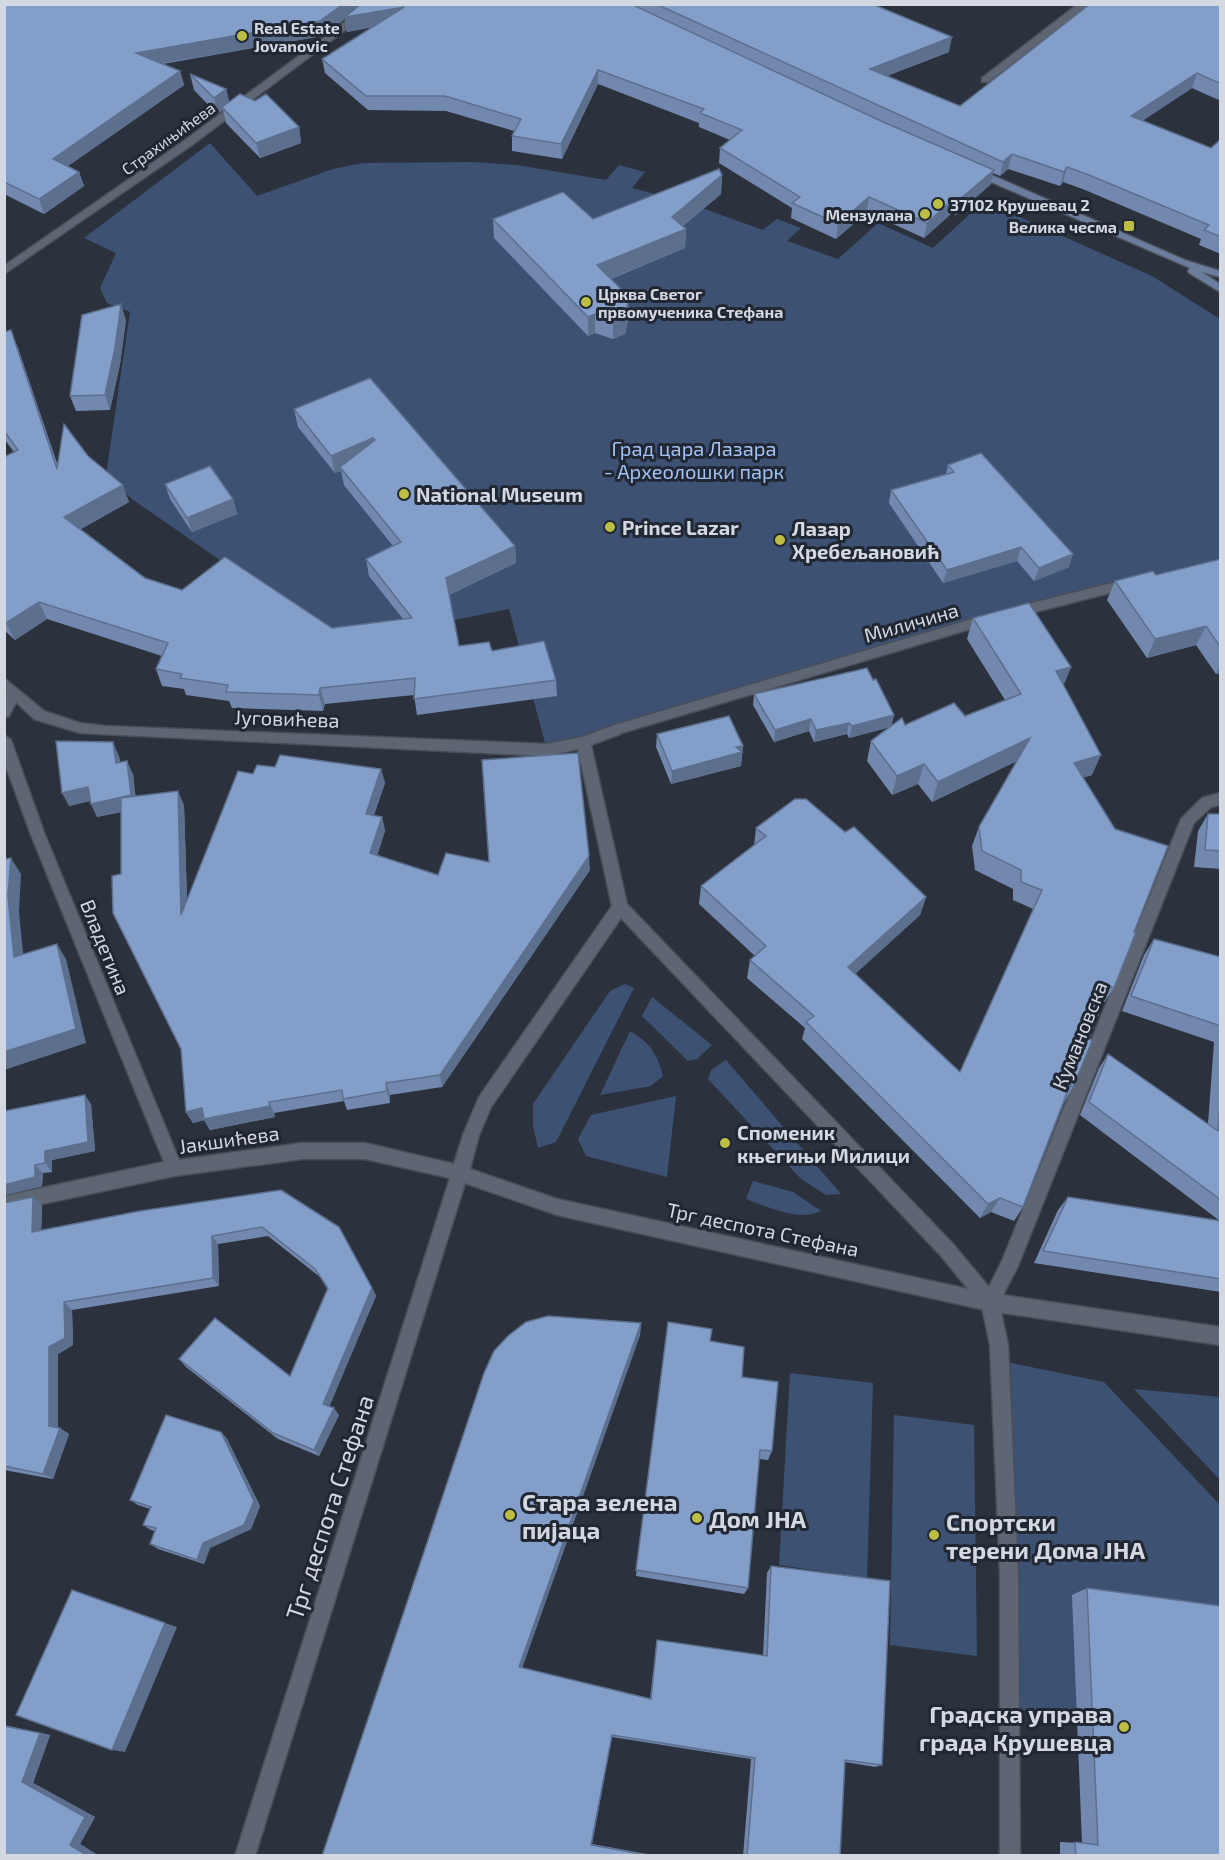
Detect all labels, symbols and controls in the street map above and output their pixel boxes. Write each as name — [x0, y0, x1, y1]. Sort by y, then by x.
place label: Real Estate Jovanovic — [254, 18, 340, 55]
marker: Real Estate Jovanovic — [235, 29, 249, 43]
street label: Страхињићева — [117, 98, 219, 178]
place label: 37102 Крушевац 2 — [950, 195, 1090, 214]
marker: 37102 Крушевац 2 — [931, 197, 945, 211]
place label: Мензулана — [825, 205, 913, 224]
marker: Мензулана — [918, 207, 932, 221]
place label: Велика чесма — [1009, 217, 1117, 236]
marker: Велика чесма — [1122, 219, 1136, 233]
place label: Црква Светог првомученика Стефана — [598, 284, 783, 321]
marker: Црква Светог првомученика Стефана — [579, 295, 593, 309]
park label: Град цара Лазара - Археолошки парк — [604, 436, 785, 483]
place label: National Museum — [416, 482, 583, 506]
marker: National Museum — [397, 487, 411, 501]
place label: Prince Lazar — [622, 515, 739, 539]
place label: Лазар Хребељановић — [792, 516, 939, 563]
marker: Prince Lazar — [603, 520, 617, 534]
marker: Лазар Хребељановић — [773, 533, 787, 547]
street label: Миличина — [861, 597, 961, 647]
street label: Југовићева — [234, 704, 340, 733]
street label: Владетина — [76, 896, 136, 998]
street label: Кумановска — [1047, 978, 1112, 1093]
street label: Јакшићева — [177, 1120, 281, 1158]
place label: Споменик књегињи Милици — [737, 1120, 910, 1167]
marker: Споменик књегињи Милици — [718, 1136, 732, 1150]
street label: Трг деспота Стефана — [665, 1197, 861, 1261]
street label: Трг деспота Стефана — [279, 1391, 379, 1623]
place label: Стара зелена пијаца — [522, 1487, 678, 1544]
place label: Дом ЈНА — [709, 1504, 807, 1533]
place label: Спортски терени Дома ЈНА — [946, 1507, 1146, 1564]
marker: Стара зелена пијаца — [503, 1508, 517, 1522]
marker: Дом ЈНА — [690, 1511, 704, 1525]
marker: Спортски терени Дома ЈНА — [927, 1528, 941, 1542]
place label: Градска управа града Крушевца — [919, 1699, 1112, 1756]
marker: Градска управа града Крушевца — [1117, 1720, 1131, 1734]

